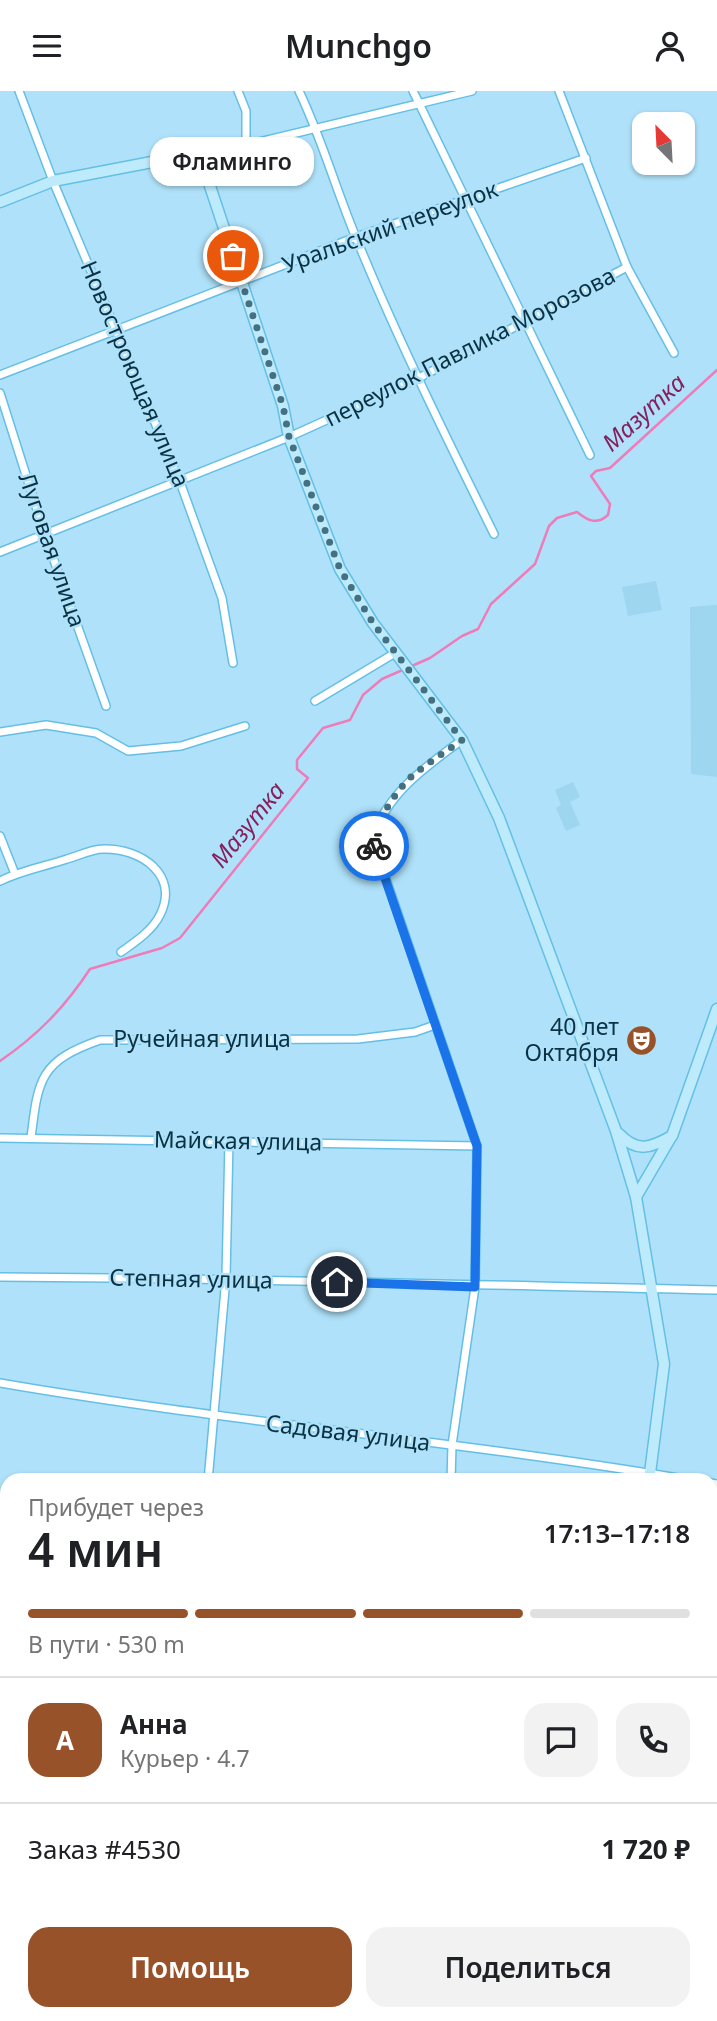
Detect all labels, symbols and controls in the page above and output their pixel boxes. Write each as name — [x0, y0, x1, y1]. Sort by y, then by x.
text: Munchgo — [285, 24, 432, 67]
icon: menu — [28, 27, 66, 65]
icon: person — [651, 27, 689, 65]
north arrow — [632, 112, 695, 175]
map controls — [632, 112, 695, 175]
callout: Фламинго — [151, 137, 315, 186]
text: Фламинго — [172, 145, 292, 177]
street label: Уральский переулок — [277, 172, 503, 280]
pin — [203, 226, 263, 286]
icon: bag — [214, 237, 252, 275]
street label: Новостроющая улица — [74, 255, 198, 492]
street label: переулок Павлика Морозова — [319, 259, 620, 434]
water label: Мазутка — [594, 365, 692, 458]
street label: Луговая улица — [12, 468, 94, 631]
water label: Мазутка — [202, 774, 292, 874]
courier — [339, 811, 409, 881]
icon: bike — [355, 827, 393, 865]
place label: 40 лет Октября — [525, 1010, 619, 1068]
street label: Ручейная улица — [113, 1022, 291, 1054]
theatre icon: 40 лет Октября — [625, 1023, 659, 1057]
street label: Майская улица — [154, 1123, 322, 1157]
pin — [307, 1252, 367, 1312]
street label: Степная улица — [109, 1261, 273, 1295]
icon: home — [318, 1263, 356, 1301]
street label: Садовая улица — [264, 1406, 432, 1458]
text: Прибудет через — [28, 1491, 204, 1523]
text: 17:13–17:18 — [544, 1515, 690, 1551]
text: 4 мин — [28, 1518, 163, 1580]
text: В пути · 530 m — [28, 1628, 185, 1660]
button: chat — [524, 1703, 598, 1777]
button: phone — [616, 1703, 690, 1777]
text: Анна — [120, 1706, 188, 1742]
text: А — [56, 1722, 74, 1758]
text: Курьер · 4.7 — [120, 1742, 250, 1774]
text: Заказ #4530 — [28, 1831, 181, 1867]
text: 1 720 ₽ — [601, 1831, 690, 1867]
button: Помощь — [28, 1927, 352, 2007]
button: Поделиться — [366, 1927, 690, 2007]

